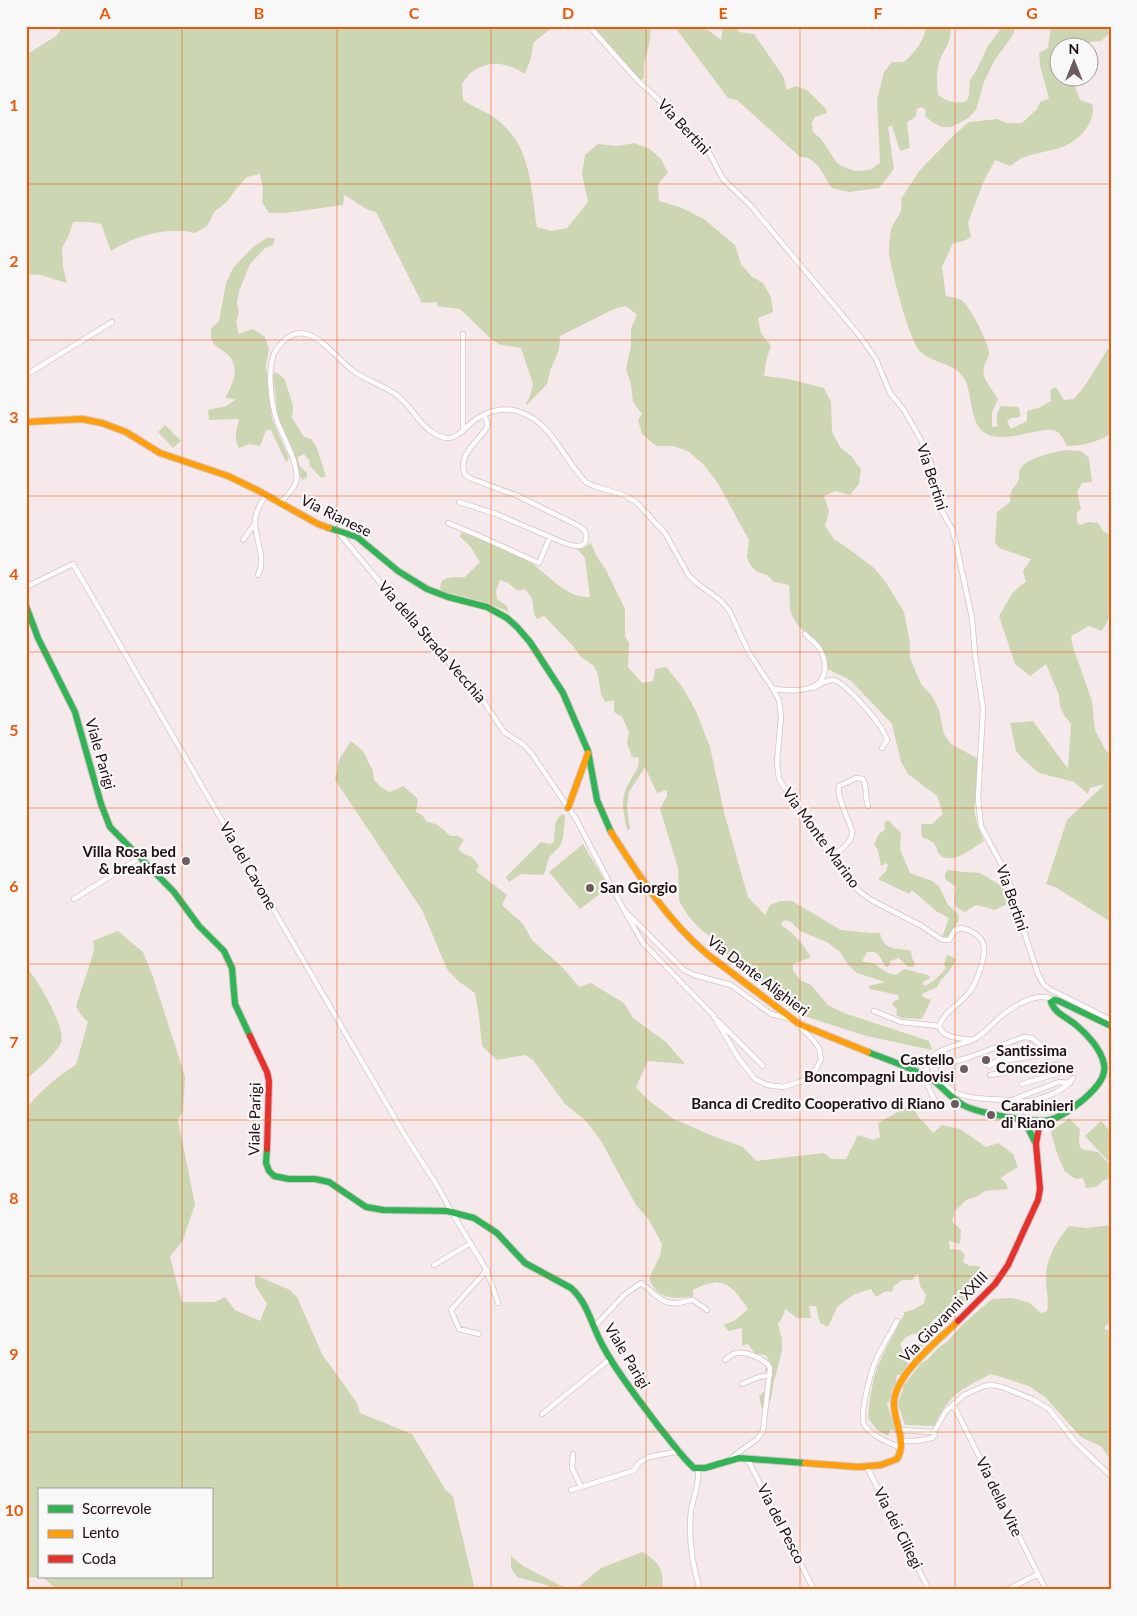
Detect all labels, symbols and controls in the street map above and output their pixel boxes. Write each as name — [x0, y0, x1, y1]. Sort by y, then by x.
text: A — [98, 3, 111, 22]
text: B — [254, 3, 264, 22]
text: C — [409, 3, 420, 22]
text: D — [562, 3, 574, 22]
text: E — [718, 3, 728, 22]
text: F — [873, 3, 883, 22]
text: G — [1026, 3, 1038, 22]
north arrow — [1050, 38, 1100, 88]
text: N — [1069, 40, 1079, 57]
text: 1 — [9, 95, 19, 114]
street label: Via Bertini — [655, 95, 715, 158]
text: 2 — [9, 251, 19, 270]
text: 3 — [9, 407, 19, 426]
street label: Via Bertini — [914, 441, 952, 512]
street label: Via Rianese — [298, 490, 375, 540]
text: 4 — [9, 564, 19, 583]
street label: Via della Strada Vecchia — [375, 577, 491, 706]
street label: Viale Parigi — [82, 716, 120, 791]
text: 5 — [9, 720, 19, 739]
street label: Via Monte Marino — [779, 784, 864, 891]
street label: Via del Cavone — [216, 818, 281, 913]
place label: Villa Rosa bed & breakfast — [81, 842, 176, 877]
marker: Villa Rosa bed & breakfast — [180, 855, 192, 867]
street label: Via Bertini — [993, 862, 1033, 933]
text: 6 — [9, 876, 19, 895]
place label: San Giorgio — [600, 878, 677, 896]
marker: San Giorgio — [584, 882, 596, 894]
street label: Via Dante Alighieri — [704, 931, 813, 1019]
text: 7 — [9, 1032, 19, 1051]
place label: Santissima Concezione — [996, 1041, 1074, 1076]
place label: Castello Boncompagni Ludovisi — [804, 1050, 954, 1085]
marker: Santissima Concezione — [980, 1054, 992, 1066]
marker: Castello Boncompagni Ludovisi — [958, 1063, 970, 1075]
street label: Viale Parigi — [244, 1082, 264, 1156]
place label: Banca di Credito Cooperativo di Riano — [691, 1094, 945, 1112]
place label: Carabinieri di Riano — [1001, 1096, 1074, 1131]
marker: Banca di Credito Cooperativo di Riano — [949, 1098, 961, 1110]
marker: Carabinieri di Riano — [985, 1109, 997, 1121]
text: 8 — [9, 1188, 19, 1207]
street label: Via Giovanni XXIII — [895, 1267, 991, 1365]
street label: Viale Parigi — [601, 1319, 654, 1391]
text: 9 — [9, 1344, 19, 1363]
street label: Via della Vite — [973, 1454, 1027, 1539]
street label: Via del Pesco — [754, 1481, 810, 1567]
street label: Via dei Ciliegi — [871, 1484, 927, 1571]
legend — [38, 1488, 212, 1578]
text: Scorrevole — [82, 1499, 152, 1517]
text: 10 — [5, 1500, 23, 1519]
text: Lento — [82, 1523, 119, 1541]
text: Coda — [82, 1549, 116, 1567]

